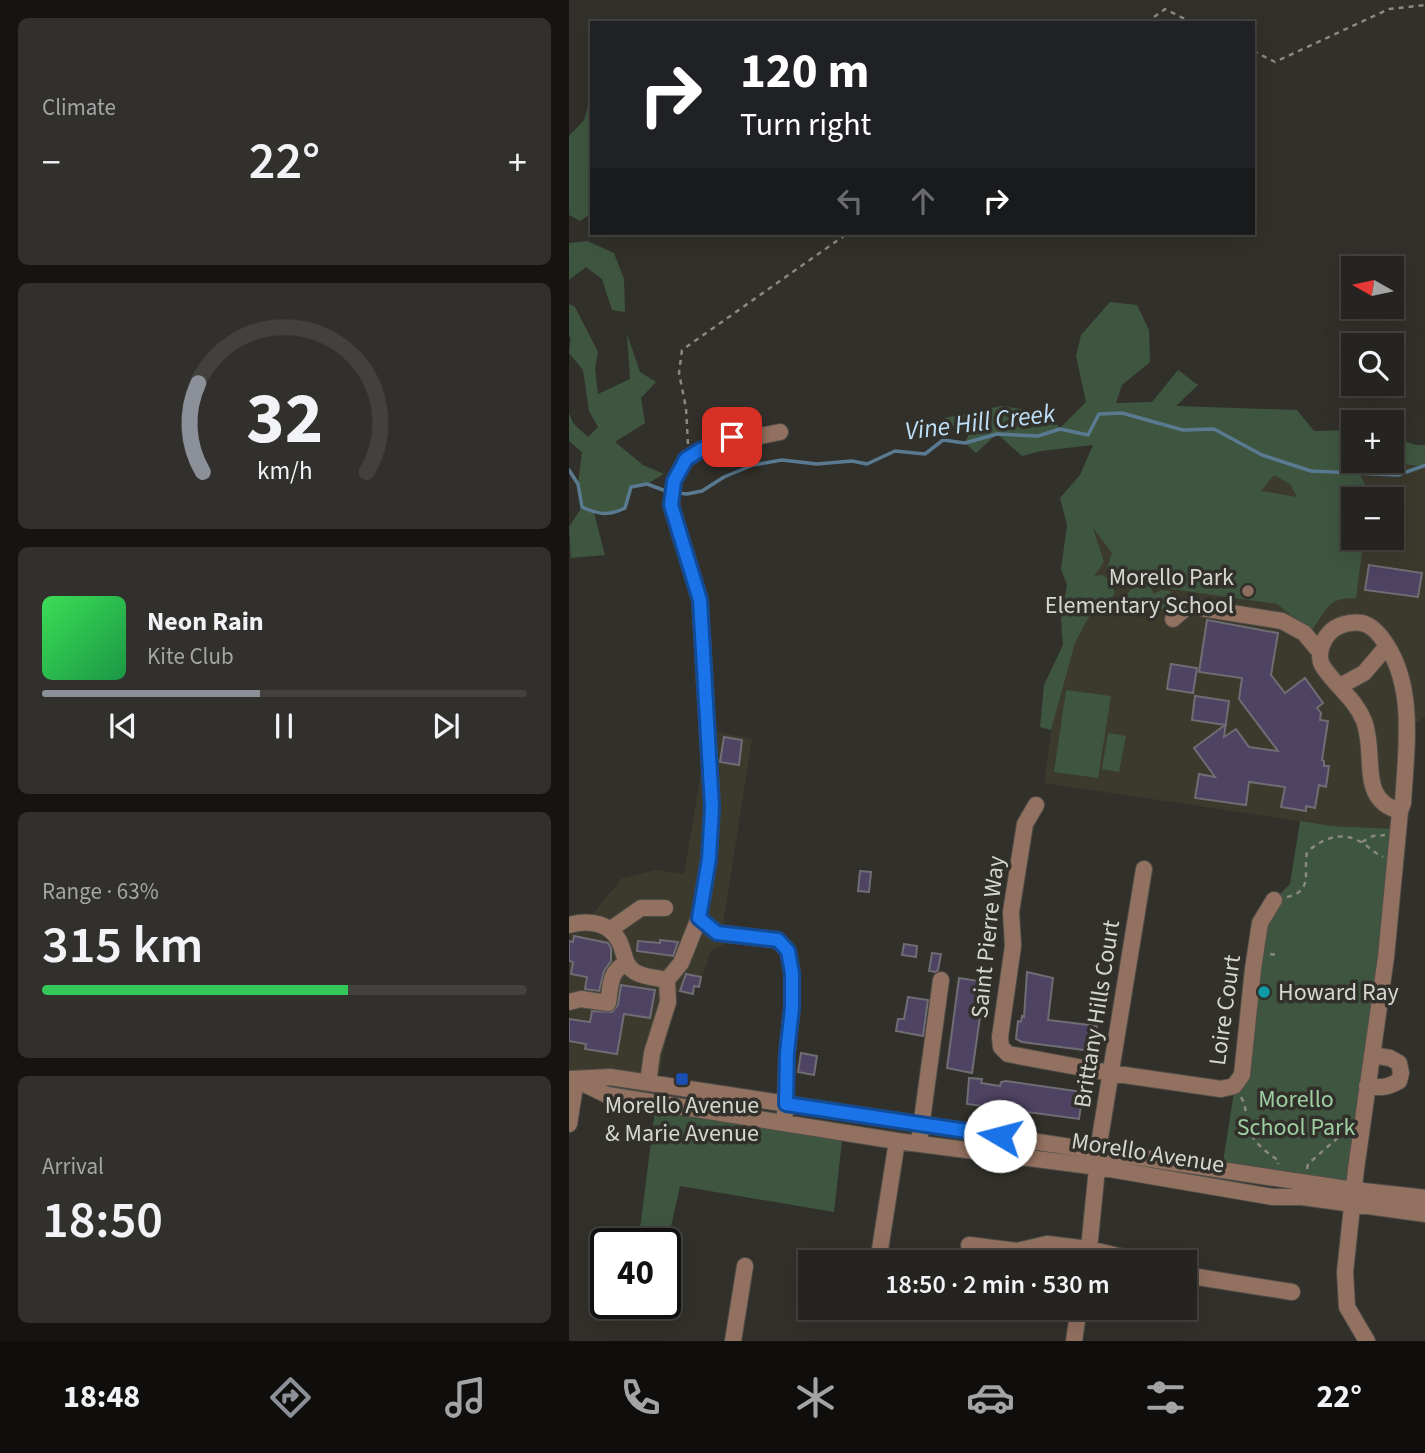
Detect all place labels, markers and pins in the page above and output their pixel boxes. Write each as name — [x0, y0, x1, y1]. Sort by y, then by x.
pin — [702, 407, 762, 467]
place label: Morello Park Elementary School — [1045, 560, 1234, 623]
marker: Morello Park Elementary School — [1240, 583, 1256, 599]
place label: Howard Ray — [1278, 975, 1399, 1010]
marker: Howard Ray — [1256, 984, 1272, 1000]
marker: Morello Avenue & Marie Avenue — [674, 1071, 690, 1087]
place label: Morello Avenue & Marie Avenue — [605, 1088, 759, 1151]

